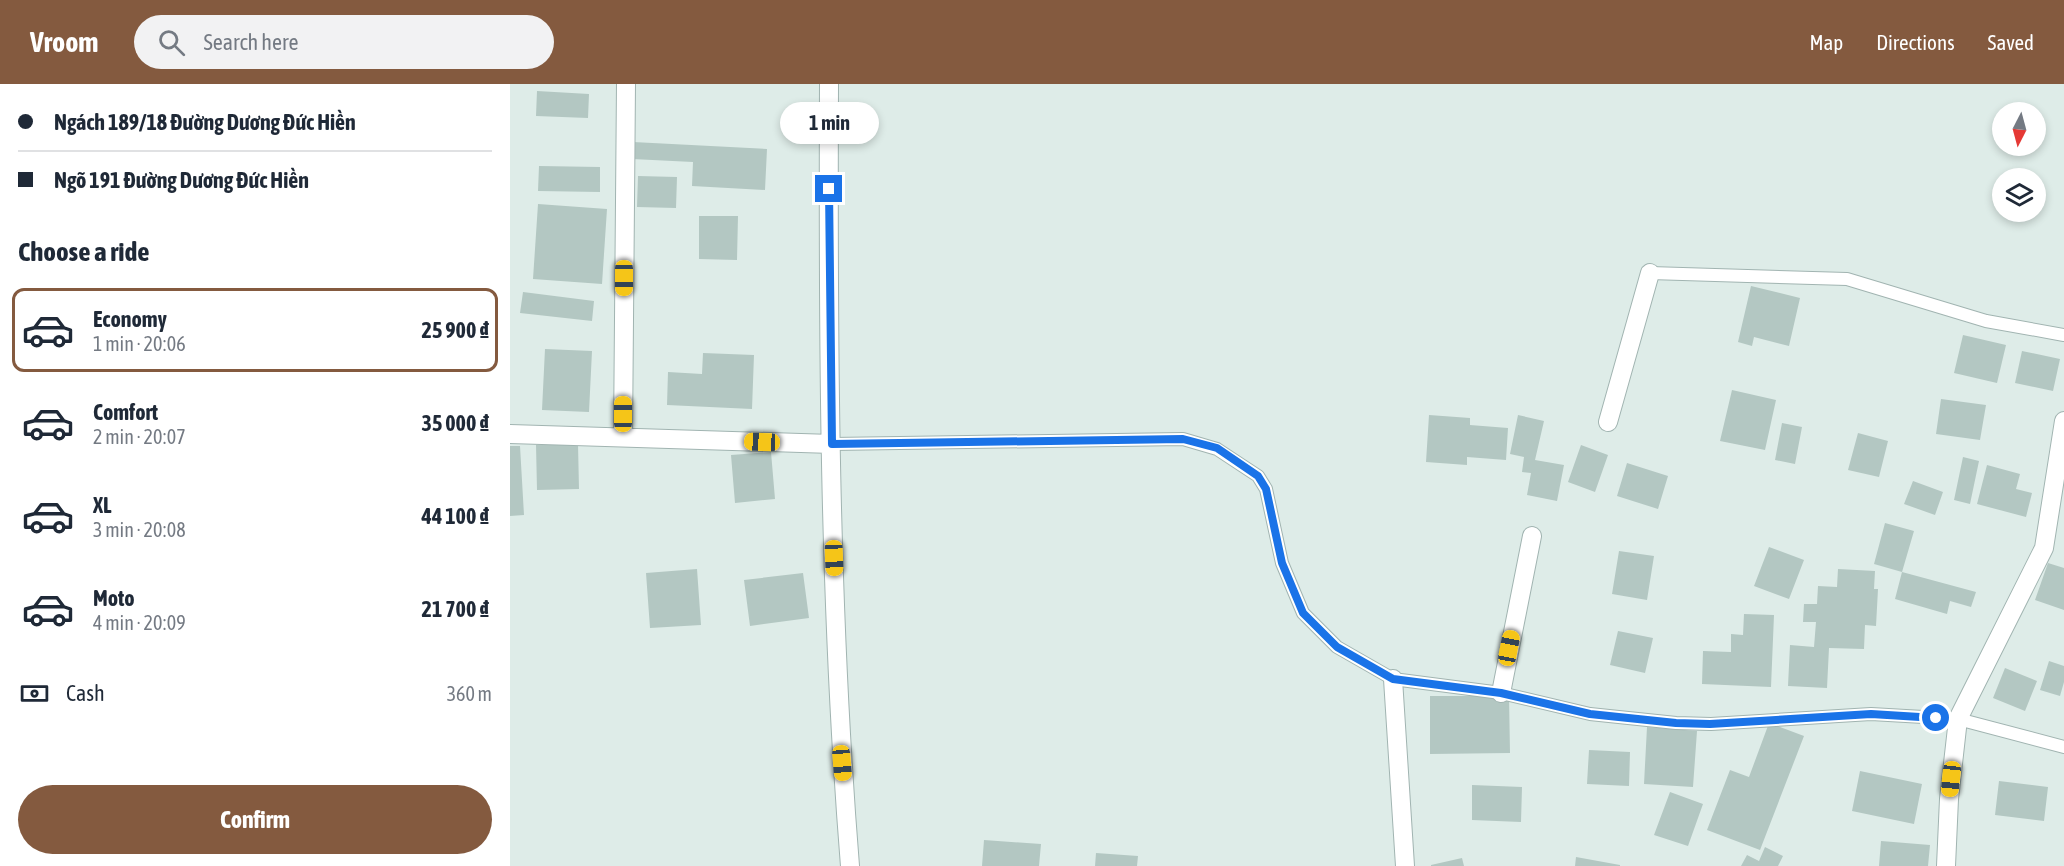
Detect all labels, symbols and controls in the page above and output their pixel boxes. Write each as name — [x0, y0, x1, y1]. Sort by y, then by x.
search box — [134, 15, 554, 69]
text: Vroom — [30, 26, 98, 58]
icon: search — [155, 26, 188, 59]
text: Search here — [203, 29, 298, 55]
text: Map — [1809, 30, 1843, 54]
text: Directions — [1876, 30, 1955, 54]
text: Saved — [1988, 30, 2034, 54]
callout: 1 min — [780, 102, 878, 144]
north arrow — [1992, 102, 2046, 156]
map controls — [1992, 102, 2046, 222]
text: Ngách 189/18 Đường Dương Đức Hiền — [54, 109, 356, 135]
text: 1 min — [809, 111, 850, 134]
text: Ngõ 191 Đường Dương Đức Hiền — [54, 167, 309, 193]
button: layers — [1992, 168, 2046, 222]
route end — [815, 175, 842, 202]
text: Choose a ride — [18, 236, 150, 267]
car — [615, 260, 633, 296]
icon: car — [21, 303, 75, 357]
text: Economy — [93, 306, 167, 332]
text: 25 900 ₫ — [422, 317, 489, 343]
text: 1 min · 20:06 — [93, 332, 186, 355]
icon: car — [21, 396, 75, 450]
car — [614, 396, 632, 432]
text: Comfort — [93, 399, 158, 425]
text: 35 000 ₫ — [422, 410, 489, 436]
text: 2 min · 20:07 — [93, 425, 186, 448]
car — [744, 432, 780, 452]
icon: car — [21, 489, 75, 543]
text: XL — [93, 492, 111, 518]
text: 44 100 ₫ — [422, 503, 489, 529]
text: 3 min · 20:08 — [93, 518, 186, 541]
car — [824, 540, 844, 576]
icon: car — [21, 582, 75, 636]
text: Moto — [93, 585, 135, 611]
text: 21 700 ₫ — [422, 596, 489, 622]
text: 4 min · 20:09 — [93, 611, 186, 634]
car — [1497, 629, 1521, 667]
icon: cash — [18, 677, 51, 710]
text: Cash — [66, 680, 105, 706]
text: 360 m — [447, 682, 492, 705]
route start — [1922, 704, 1949, 731]
car — [831, 744, 853, 782]
car — [1940, 760, 1962, 798]
button: Confirm — [18, 785, 492, 854]

